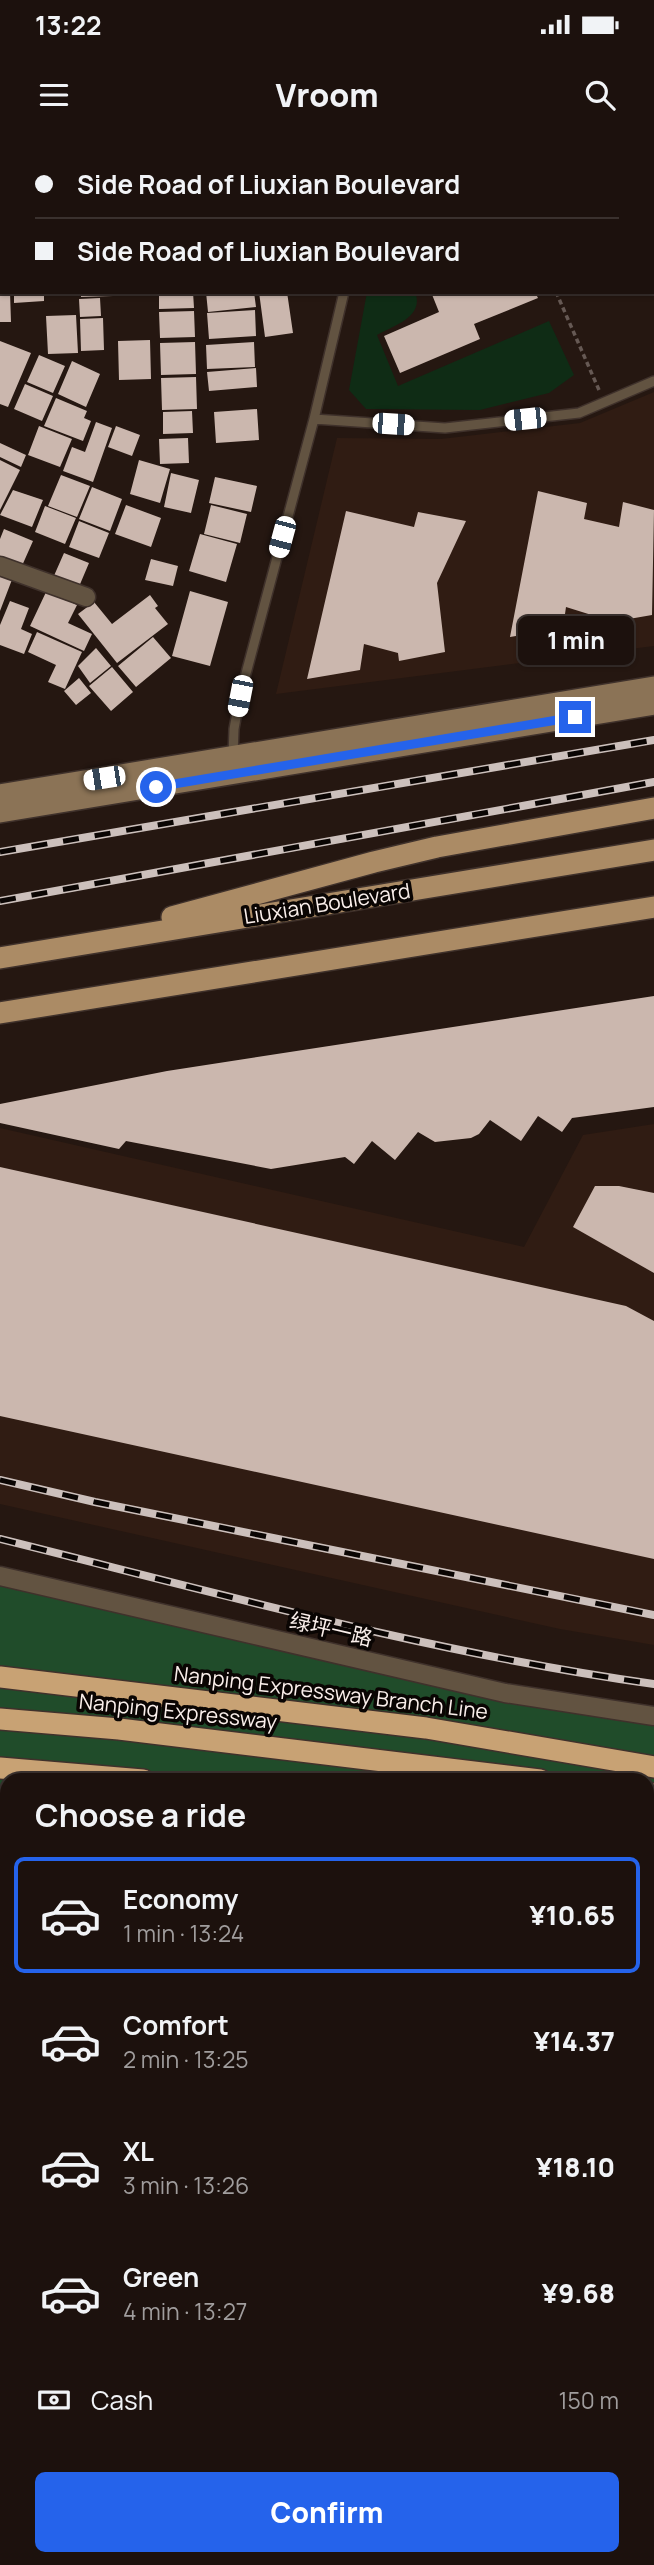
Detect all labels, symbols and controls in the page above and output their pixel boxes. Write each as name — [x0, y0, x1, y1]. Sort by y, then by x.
text: 13:22 — [35, 7, 101, 43]
text: Vroom — [275, 73, 379, 117]
icon: menu — [35, 76, 73, 114]
icon: search — [581, 76, 619, 114]
text: Side Road of Liuxian Boulevard — [77, 166, 460, 202]
text: Side Road of Liuxian Boulevard — [77, 233, 460, 269]
car — [504, 406, 547, 432]
car — [372, 412, 415, 436]
car — [267, 514, 298, 560]
callout: 1 min — [517, 616, 633, 664]
text: 1 min — [547, 624, 605, 656]
car — [226, 673, 255, 719]
route end — [559, 701, 591, 733]
car — [82, 764, 127, 792]
route start — [140, 771, 172, 803]
street label: Liuxian Boulevard — [241, 876, 412, 930]
street label: 绿坪一路 — [287, 1606, 375, 1652]
street label: Nanping Expressway Branch Line — [173, 1661, 489, 1725]
street label: Nanping Expressway — [78, 1689, 278, 1735]
text: Choose a ride — [35, 1793, 246, 1837]
text: Economy — [123, 1881, 238, 1917]
icon: car — [39, 1884, 102, 1947]
text: ¥10.65 — [529, 1897, 615, 1933]
text: 1 min · 13:24 — [123, 1917, 244, 1949]
text: Comfort — [123, 2007, 229, 2043]
icon: car — [39, 2010, 102, 2073]
text: ¥14.37 — [534, 2023, 615, 2059]
text: 2 min · 13:25 — [123, 2043, 249, 2075]
text: XL — [123, 2133, 154, 2169]
icon: car — [39, 2136, 102, 2199]
text: ¥18.10 — [536, 2149, 615, 2185]
text: 3 min · 13:26 — [123, 2169, 249, 2201]
text: Green — [123, 2259, 199, 2295]
icon: car — [39, 2262, 102, 2325]
text: ¥9.68 — [542, 2275, 615, 2311]
text: 4 min · 13:27 — [123, 2295, 247, 2327]
icon: cash — [35, 2381, 73, 2419]
text: Cash — [91, 2382, 153, 2418]
text: 150 m — [559, 2384, 619, 2416]
button: Confirm — [35, 2472, 619, 2552]

